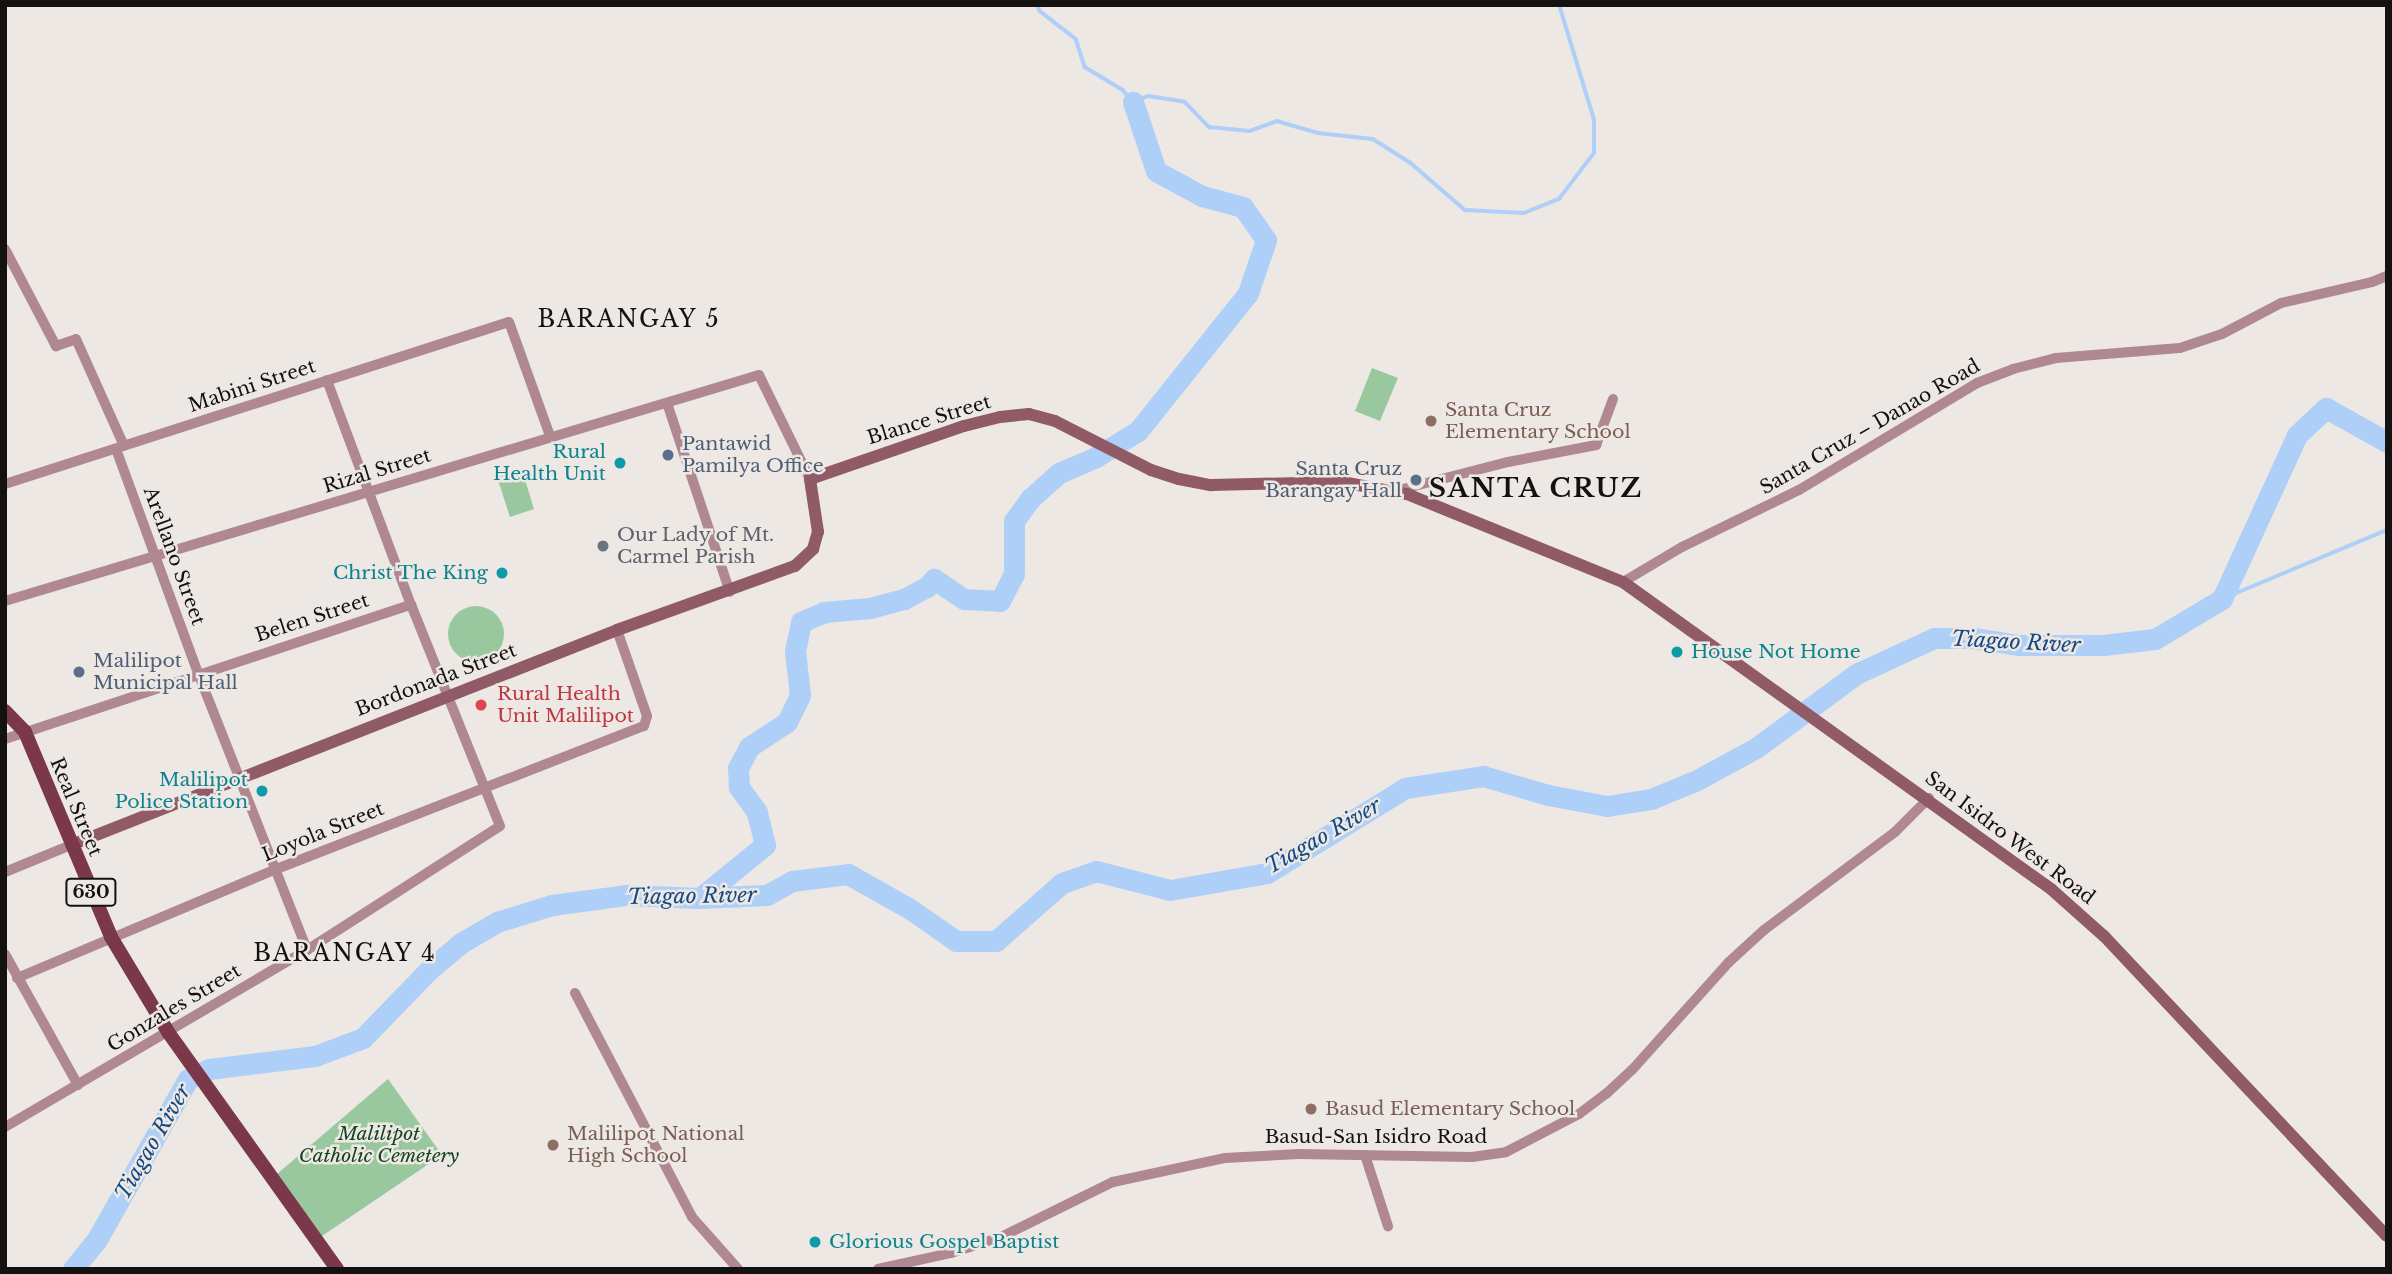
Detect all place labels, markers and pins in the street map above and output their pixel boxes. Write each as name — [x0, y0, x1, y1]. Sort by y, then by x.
place label: Santa Cruz Elementary School — [1445, 399, 1631, 443]
marker: Santa Cruz Elementary School — [1423, 413, 1439, 429]
place label: Pantawid Pamilya Office — [682, 433, 824, 477]
place label: Rural Health Unit — [493, 441, 606, 485]
marker: Pantawid Pamilya Office — [660, 447, 676, 463]
marker: Rural Health Unit — [612, 455, 628, 471]
place label: Santa Cruz Barangay Hall — [1265, 458, 1402, 502]
marker: Santa Cruz Barangay Hall — [1408, 472, 1424, 488]
place label: Our Lady of Mt. Carmel Parish — [617, 524, 775, 568]
marker: Our Lady of Mt. Carmel Parish — [595, 538, 611, 554]
place label: Christ The King — [332, 562, 488, 584]
marker: Christ The King — [494, 565, 510, 581]
place label: House Not Home — [1691, 641, 1861, 663]
marker: House Not Home — [1669, 644, 1685, 660]
place label: Malilipot Municipal Hall — [93, 650, 238, 694]
marker: Malilipot Municipal Hall — [71, 664, 87, 680]
place label: Rural Health Unit Malilipot — [497, 683, 634, 727]
marker: Rural Health Unit Malilipot — [471, 695, 491, 715]
place label: Malilipot Police Station — [115, 769, 248, 813]
marker: Malilipot Police Station — [254, 783, 270, 799]
place label: Basud Elementary School — [1325, 1098, 1576, 1120]
marker: Basud Elementary School — [1303, 1101, 1319, 1117]
place label: Malilipot National High School — [567, 1123, 744, 1167]
marker: Malilipot National High School — [545, 1137, 561, 1153]
place label: Glorious Gospel Baptist — [829, 1231, 1059, 1253]
marker: Glorious Gospel Baptist — [807, 1234, 823, 1250]

